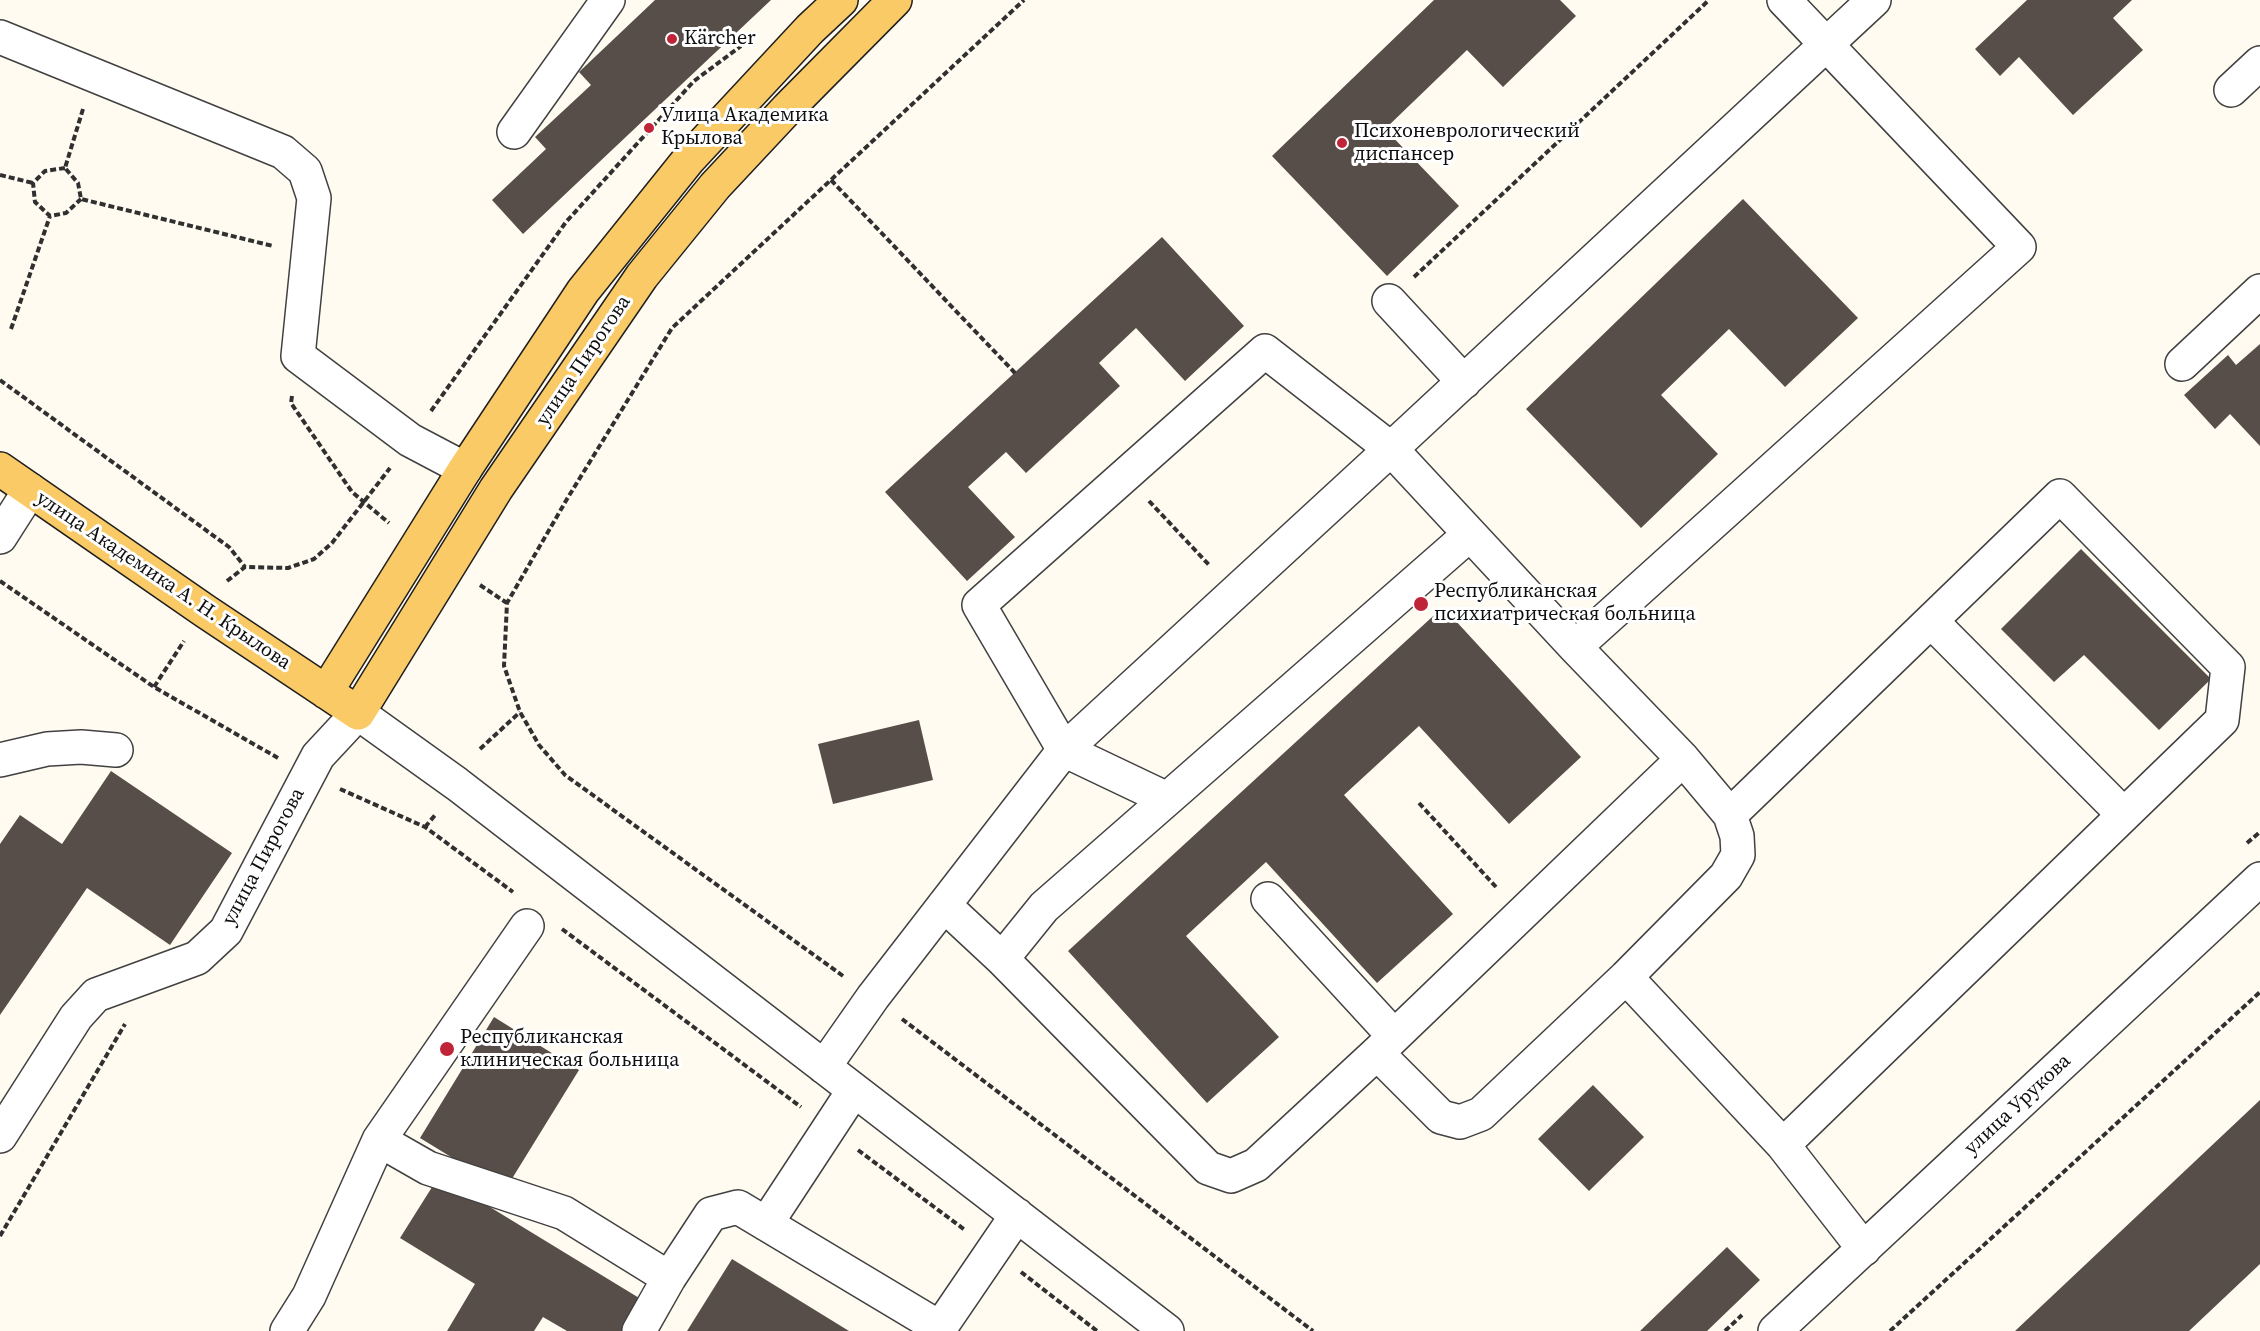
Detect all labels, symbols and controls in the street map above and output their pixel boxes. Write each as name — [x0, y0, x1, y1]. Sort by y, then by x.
place label: Kärcher — [684, 27, 756, 51]
marker: Kärcher — [665, 32, 679, 46]
place label: Улица Академика Крылова — [661, 104, 829, 151]
place label: Психоневрологический диспансер — [1354, 120, 1580, 167]
marker: Улица Академика Крылова — [642, 121, 656, 135]
marker: Психоневрологический диспансер — [1335, 136, 1349, 150]
street label: улица Пирогова — [531, 291, 637, 431]
street label: улица Академика А. Н. Крылова — [31, 487, 295, 675]
place label: Республиканская психиатрическая больница — [1434, 580, 1696, 627]
marker: Республиканская психиатрическая больница — [1412, 595, 1430, 613]
street label: улица Пирогова — [218, 784, 310, 930]
place label: Республиканская клиническая больница — [460, 1026, 679, 1073]
marker: Республиканская клиническая больница — [438, 1040, 456, 1058]
street label: улица Урукова — [1960, 1050, 2076, 1160]

